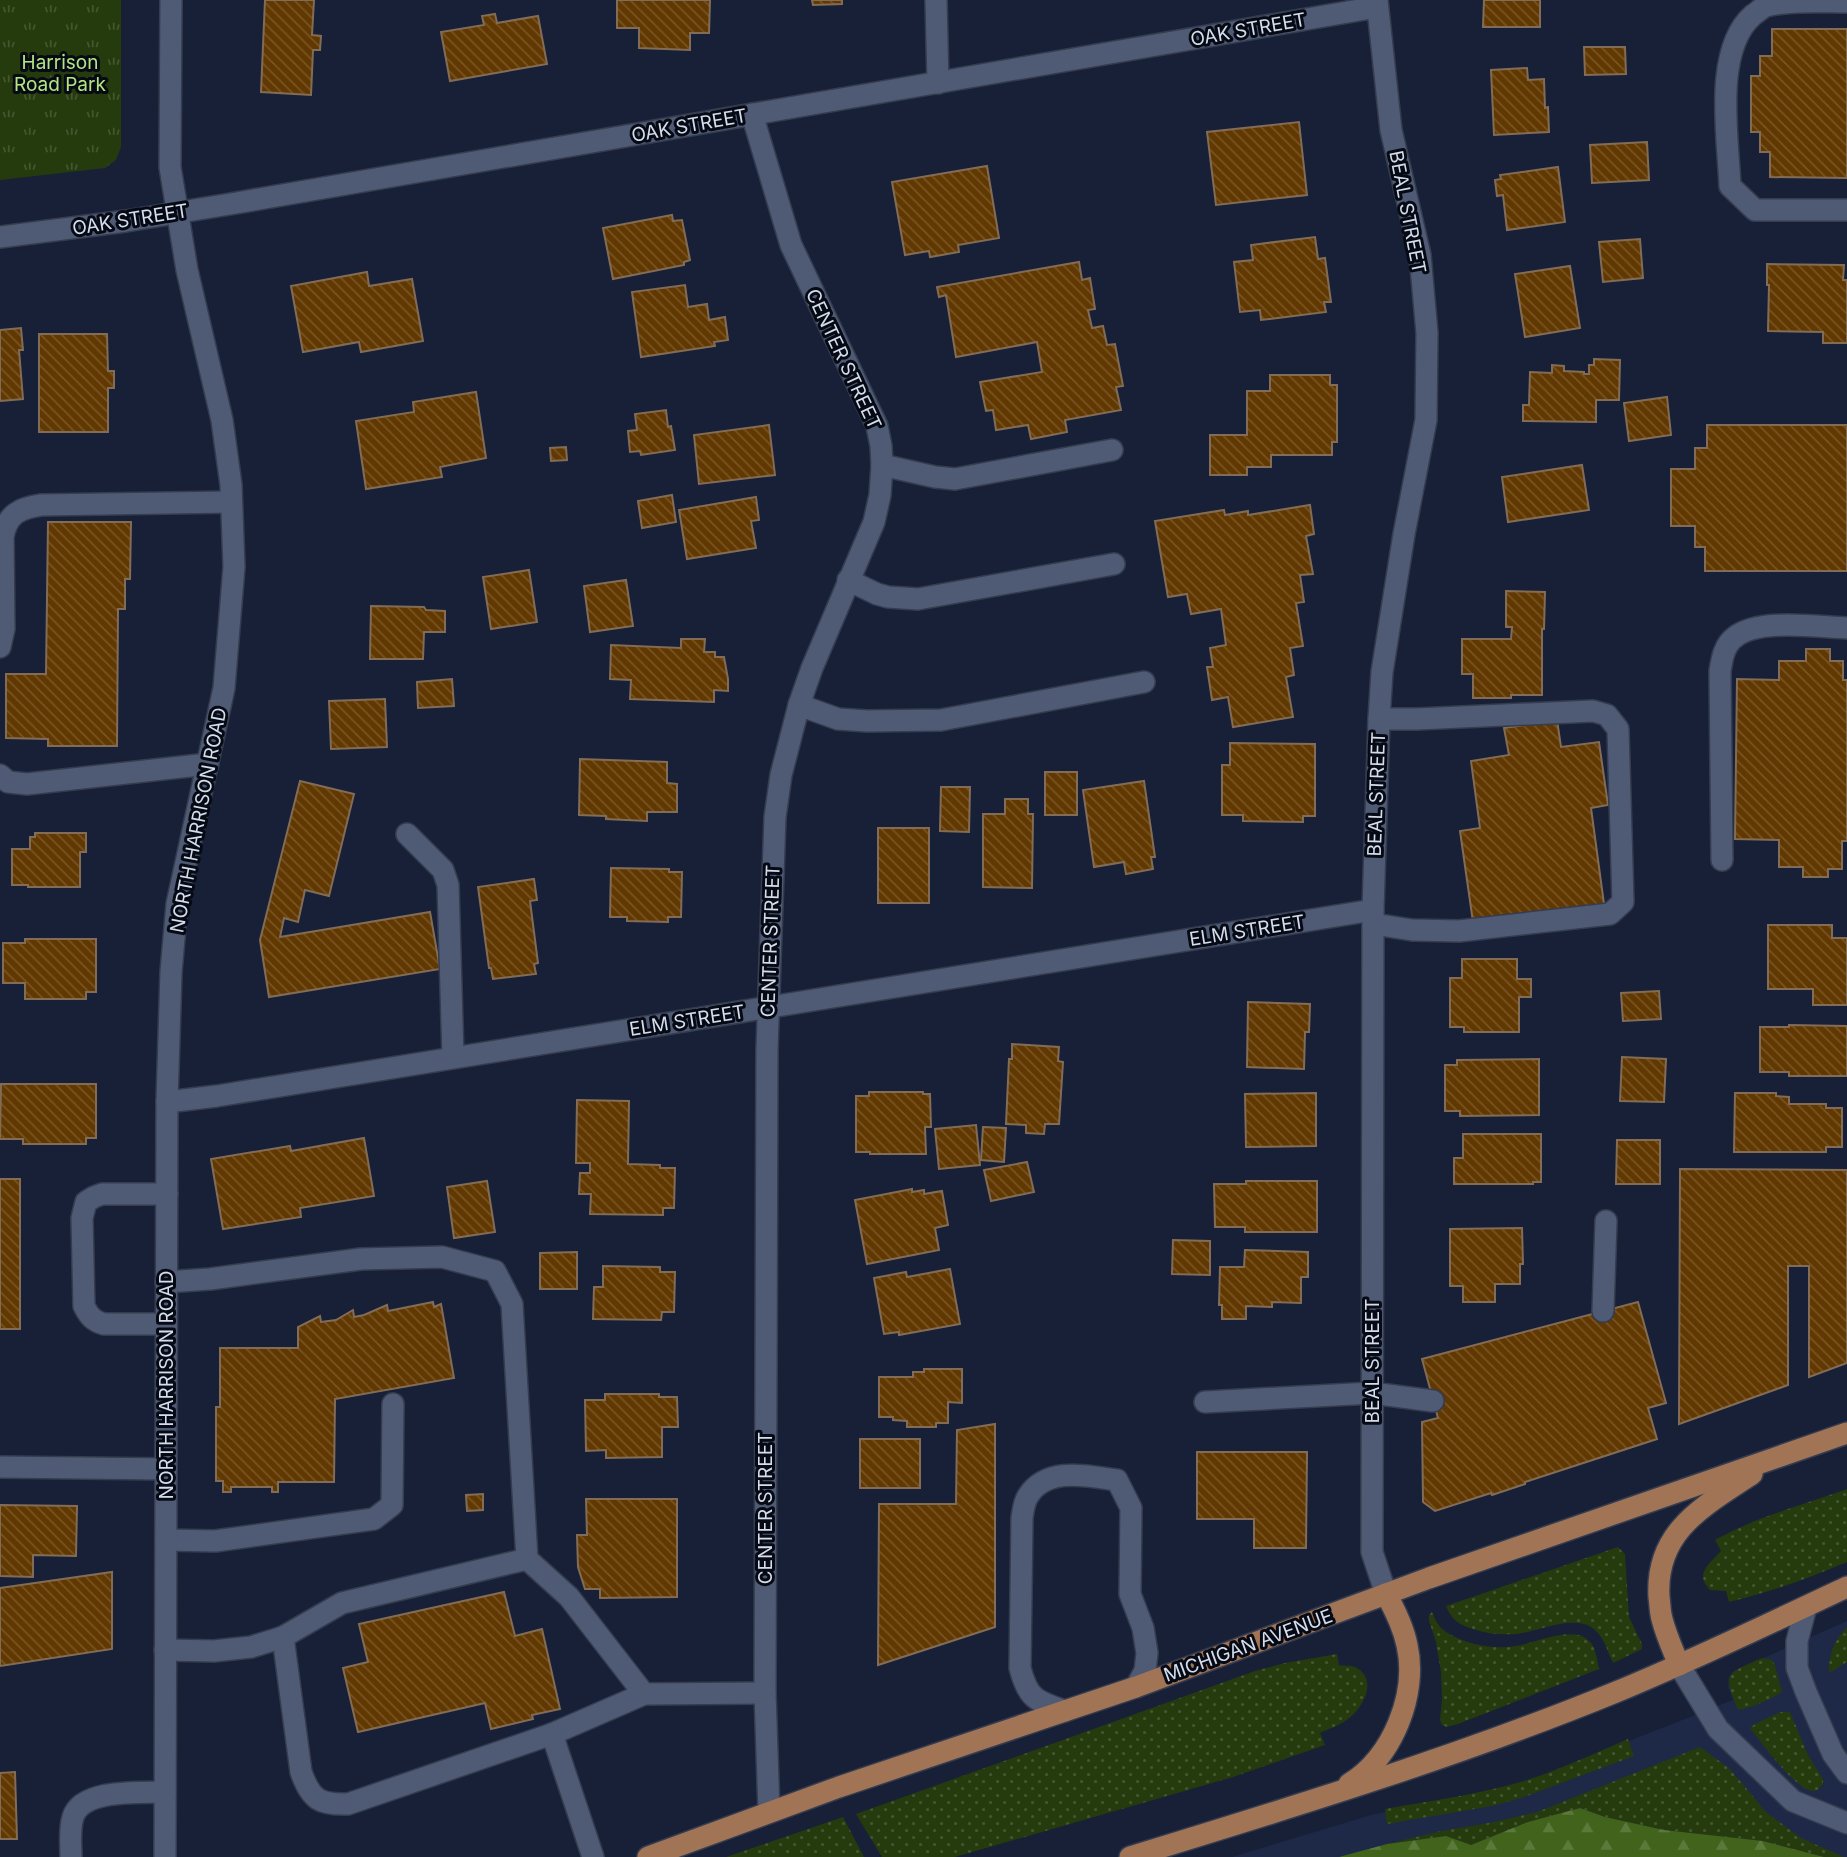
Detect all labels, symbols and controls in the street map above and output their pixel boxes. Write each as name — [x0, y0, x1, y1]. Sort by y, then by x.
street label: OAK STREET — [1189, 8, 1308, 51]
park label: Harrison Road Park — [14, 51, 106, 96]
street label: OAK STREET — [630, 104, 749, 147]
street label: BEAL STREET — [1384, 149, 1431, 276]
street label: OAK STREET — [71, 199, 190, 240]
street label: CENTER STREET — [801, 285, 886, 433]
street label: NORTH HARRISON ROAD — [165, 706, 232, 935]
street label: BEAL STREET — [1363, 731, 1390, 857]
street label: CENTER STREET — [756, 864, 785, 1018]
street label: ELM STREET — [1188, 910, 1306, 951]
street label: ELM STREET — [628, 1000, 746, 1041]
street label: NORTH HARRISON ROAD — [155, 1271, 178, 1499]
street label: BEAL STREET — [1361, 1299, 1384, 1423]
street label: CENTER STREET — [754, 1432, 777, 1584]
street label: MICHIGAN AVENUE — [1161, 1604, 1336, 1687]

